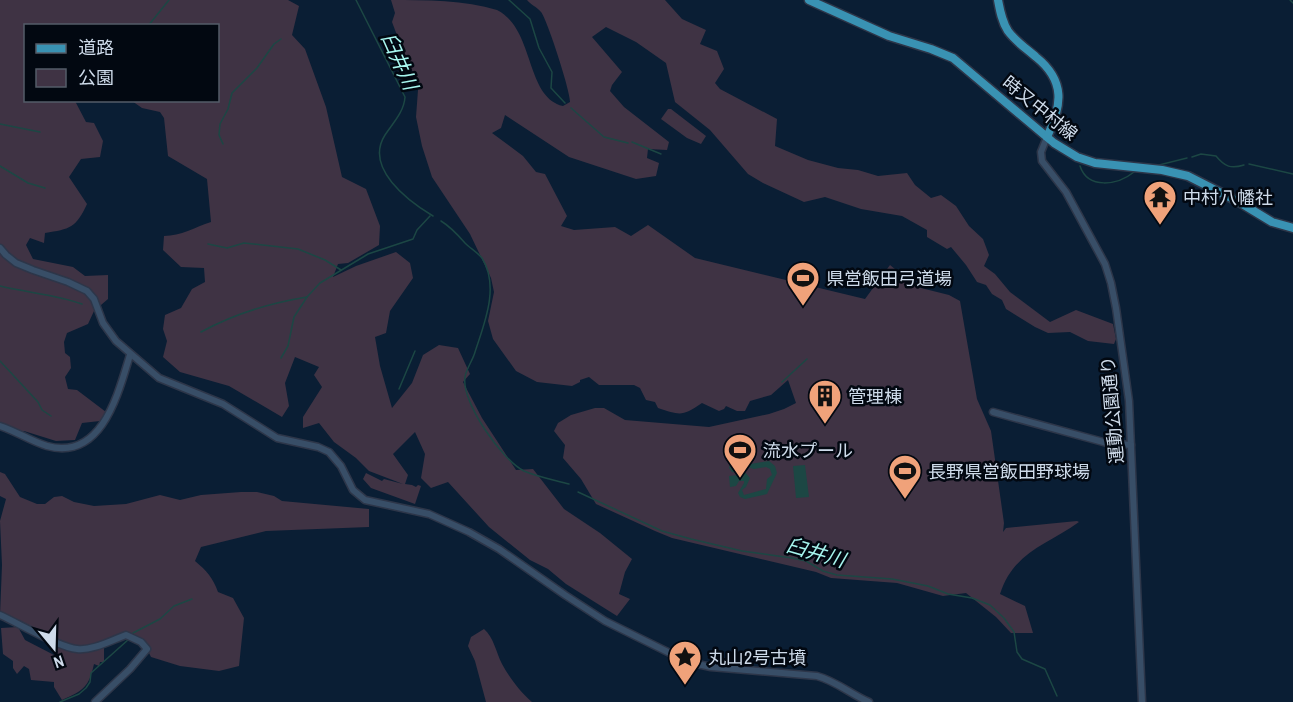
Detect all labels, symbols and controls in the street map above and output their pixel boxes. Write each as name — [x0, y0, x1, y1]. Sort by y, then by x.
legend — [24, 24, 219, 102]
water label: 臼井川 — [375, 28, 425, 96]
text: 道路 — [78, 35, 114, 60]
text: 公園 — [78, 65, 114, 90]
street label: 時又中村線 — [997, 70, 1083, 146]
temple icon: 中村八幡社 — [1142, 179, 1178, 226]
place label: 中村八幡社 — [1183, 185, 1273, 210]
sports icon: 県営飯田弓道場 — [785, 260, 821, 307]
place label: 県営飯田弓道場 — [826, 266, 952, 291]
street label: 運動公園通り — [1095, 355, 1129, 465]
building icon: 管理棟 — [807, 378, 843, 425]
place label: 管理棟 — [848, 384, 902, 409]
sports icon: 流水プール — [722, 432, 758, 479]
place label: 流水プール — [763, 438, 853, 463]
sports icon: 長野県営飯田野球場 — [887, 453, 923, 500]
place label: 長野県営飯田野球場 — [928, 459, 1090, 484]
water label: 臼井川 — [783, 531, 850, 574]
north arrow — [24, 618, 84, 678]
place icon: 丸山2号古墳 — [667, 639, 703, 686]
place label: 丸山2号古墳 — [708, 645, 806, 670]
text: N — [51, 650, 67, 674]

